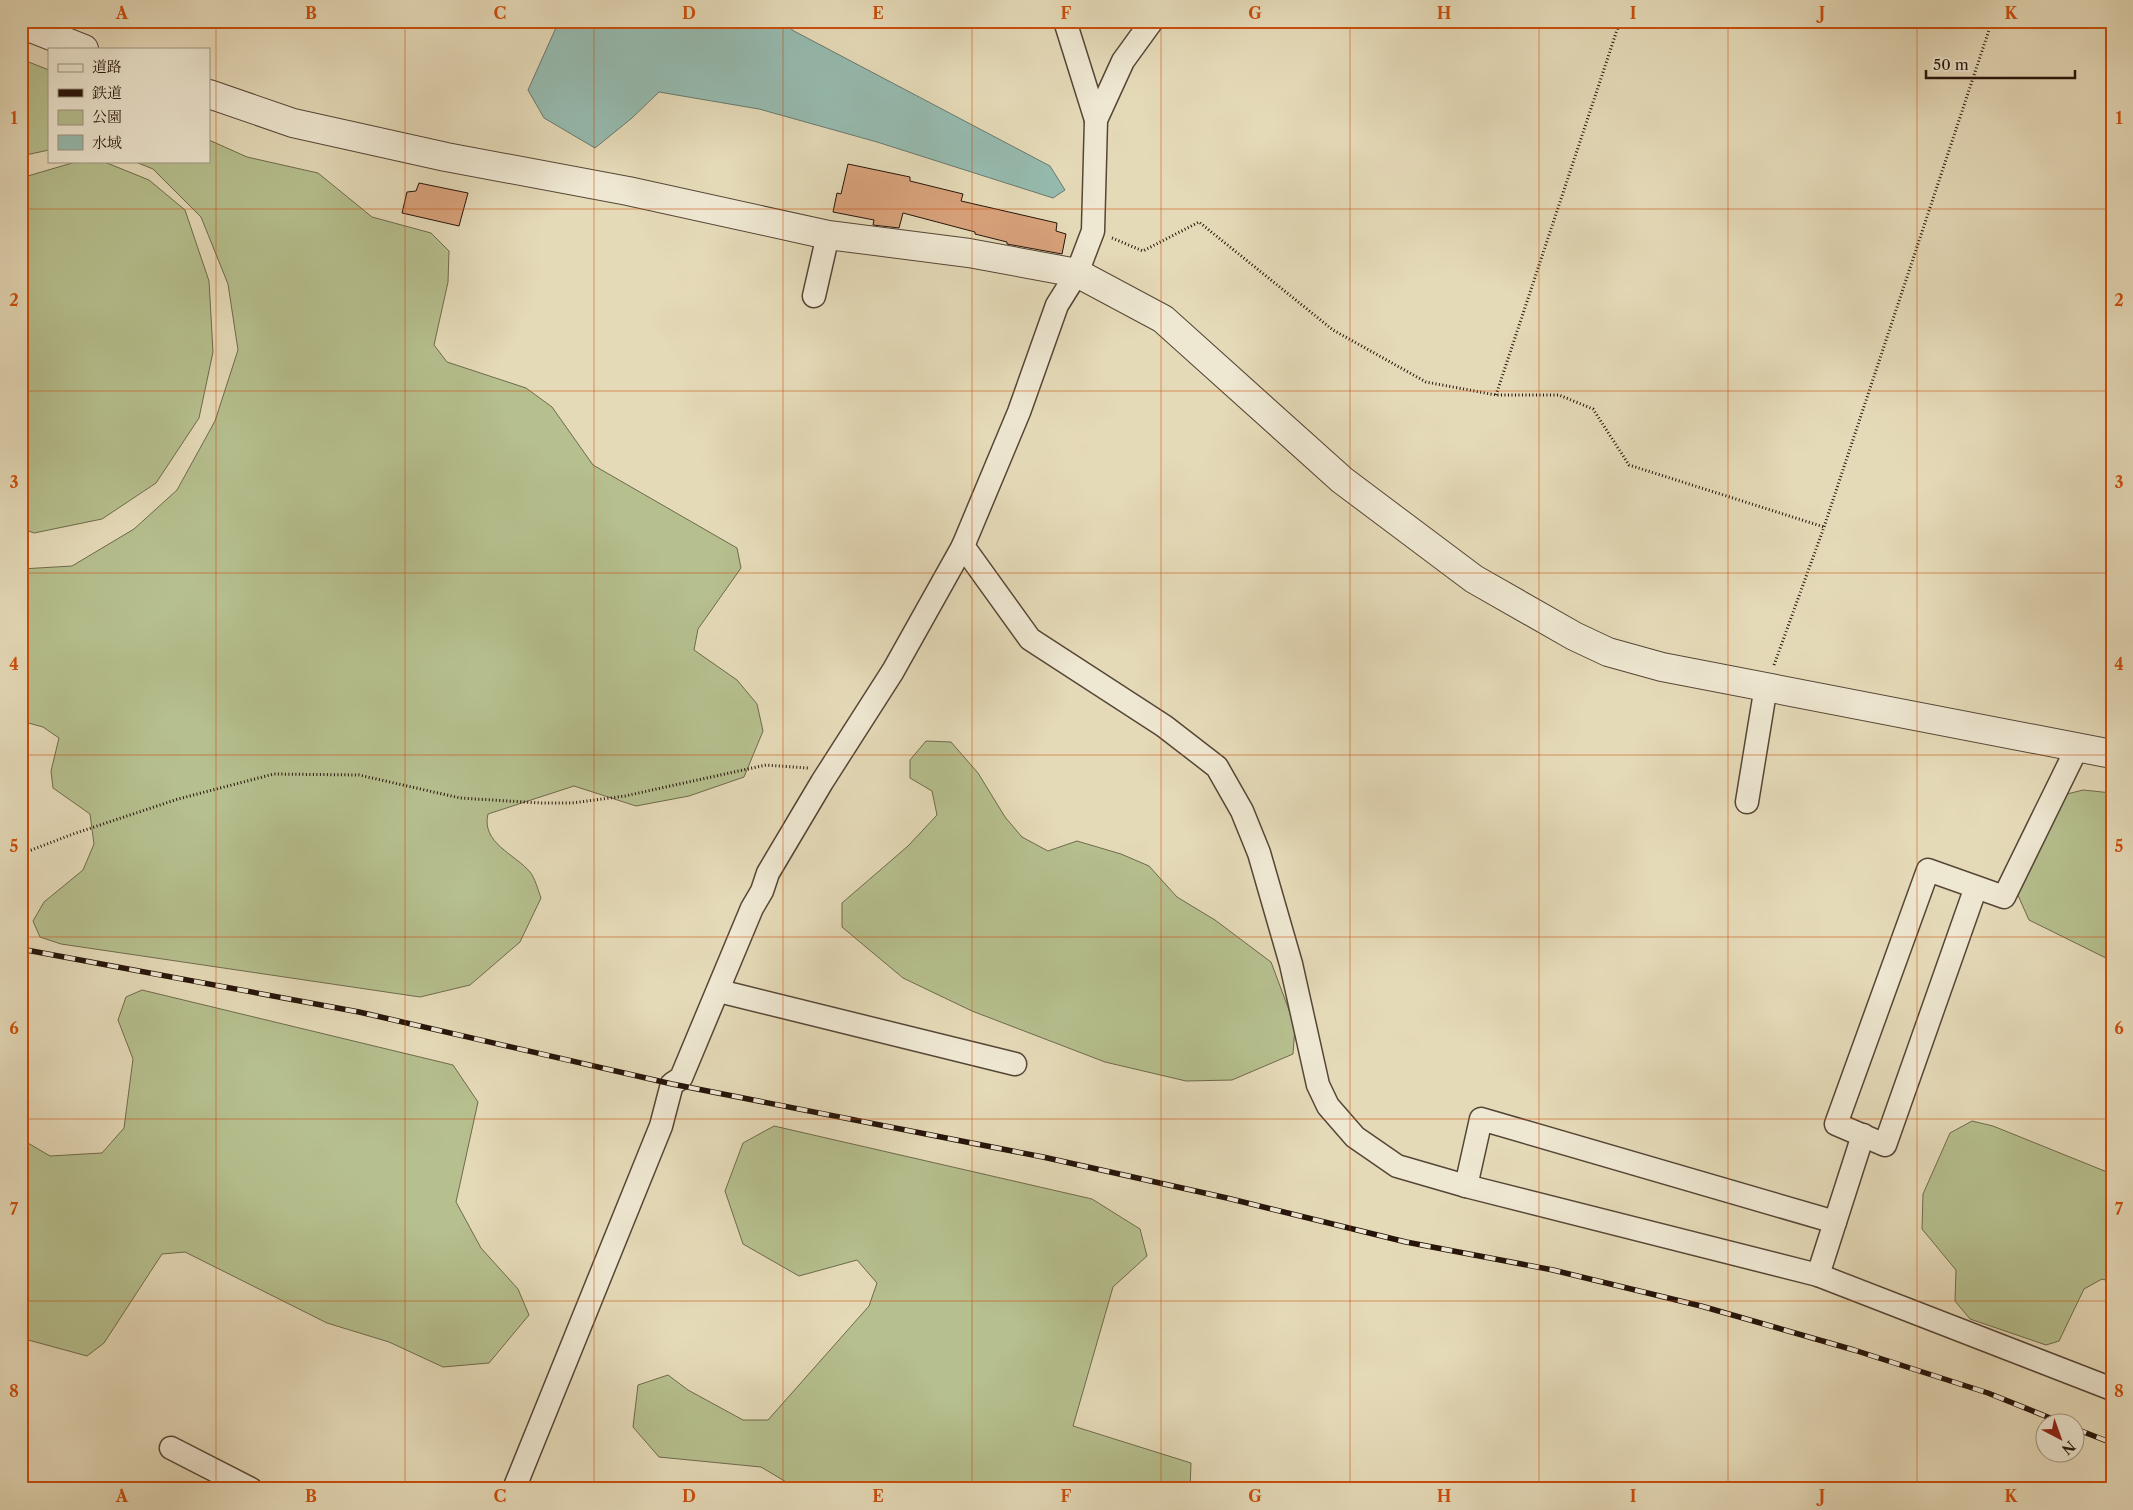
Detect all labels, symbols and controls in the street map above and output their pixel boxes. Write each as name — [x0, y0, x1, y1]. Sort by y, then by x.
text: A — [115, 3, 129, 23]
text: B — [305, 3, 317, 23]
text: C — [494, 3, 506, 23]
text: D — [682, 3, 696, 23]
text: E — [872, 3, 884, 23]
text: F — [1061, 3, 1072, 23]
text: G — [1248, 3, 1262, 23]
text: H — [1437, 3, 1451, 23]
text: I — [1630, 3, 1637, 23]
text: J — [1816, 3, 1825, 23]
text: K — [2005, 3, 2019, 23]
legend — [48, 48, 210, 162]
scale bar — [1926, 48, 2074, 80]
text: 50 m — [1933, 55, 1969, 74]
text: 道路 — [92, 57, 122, 76]
text: 鉄道 — [92, 83, 122, 102]
text: 公園 — [92, 107, 122, 126]
text: 1 — [10, 108, 18, 128]
text: 1 — [2115, 108, 2123, 128]
text: 水域 — [92, 133, 122, 152]
text: 2 — [9, 290, 19, 310]
text: 2 — [2114, 290, 2124, 310]
text: 3 — [9, 472, 19, 492]
text: 3 — [2114, 472, 2124, 492]
text: 4 — [9, 654, 19, 674]
text: 4 — [2114, 654, 2124, 674]
text: 5 — [10, 836, 19, 856]
text: 5 — [2115, 836, 2124, 856]
text: 6 — [9, 1018, 19, 1038]
text: 6 — [2114, 1018, 2124, 1038]
text: 7 — [10, 1199, 19, 1219]
text: 7 — [2115, 1199, 2124, 1219]
text: 8 — [9, 1381, 19, 1401]
text: 8 — [2114, 1381, 2124, 1401]
north arrow — [2036, 1412, 2086, 1462]
text: N — [2058, 1437, 2079, 1459]
text: A — [115, 1486, 129, 1506]
text: B — [305, 1486, 317, 1506]
text: C — [494, 1486, 506, 1506]
text: D — [682, 1486, 696, 1506]
text: E — [872, 1486, 884, 1506]
text: F — [1061, 1486, 1072, 1506]
text: G — [1248, 1486, 1262, 1506]
text: H — [1437, 1486, 1451, 1506]
text: I — [1630, 1486, 1637, 1506]
text: J — [1816, 1486, 1825, 1506]
text: K — [2005, 1486, 2019, 1506]

